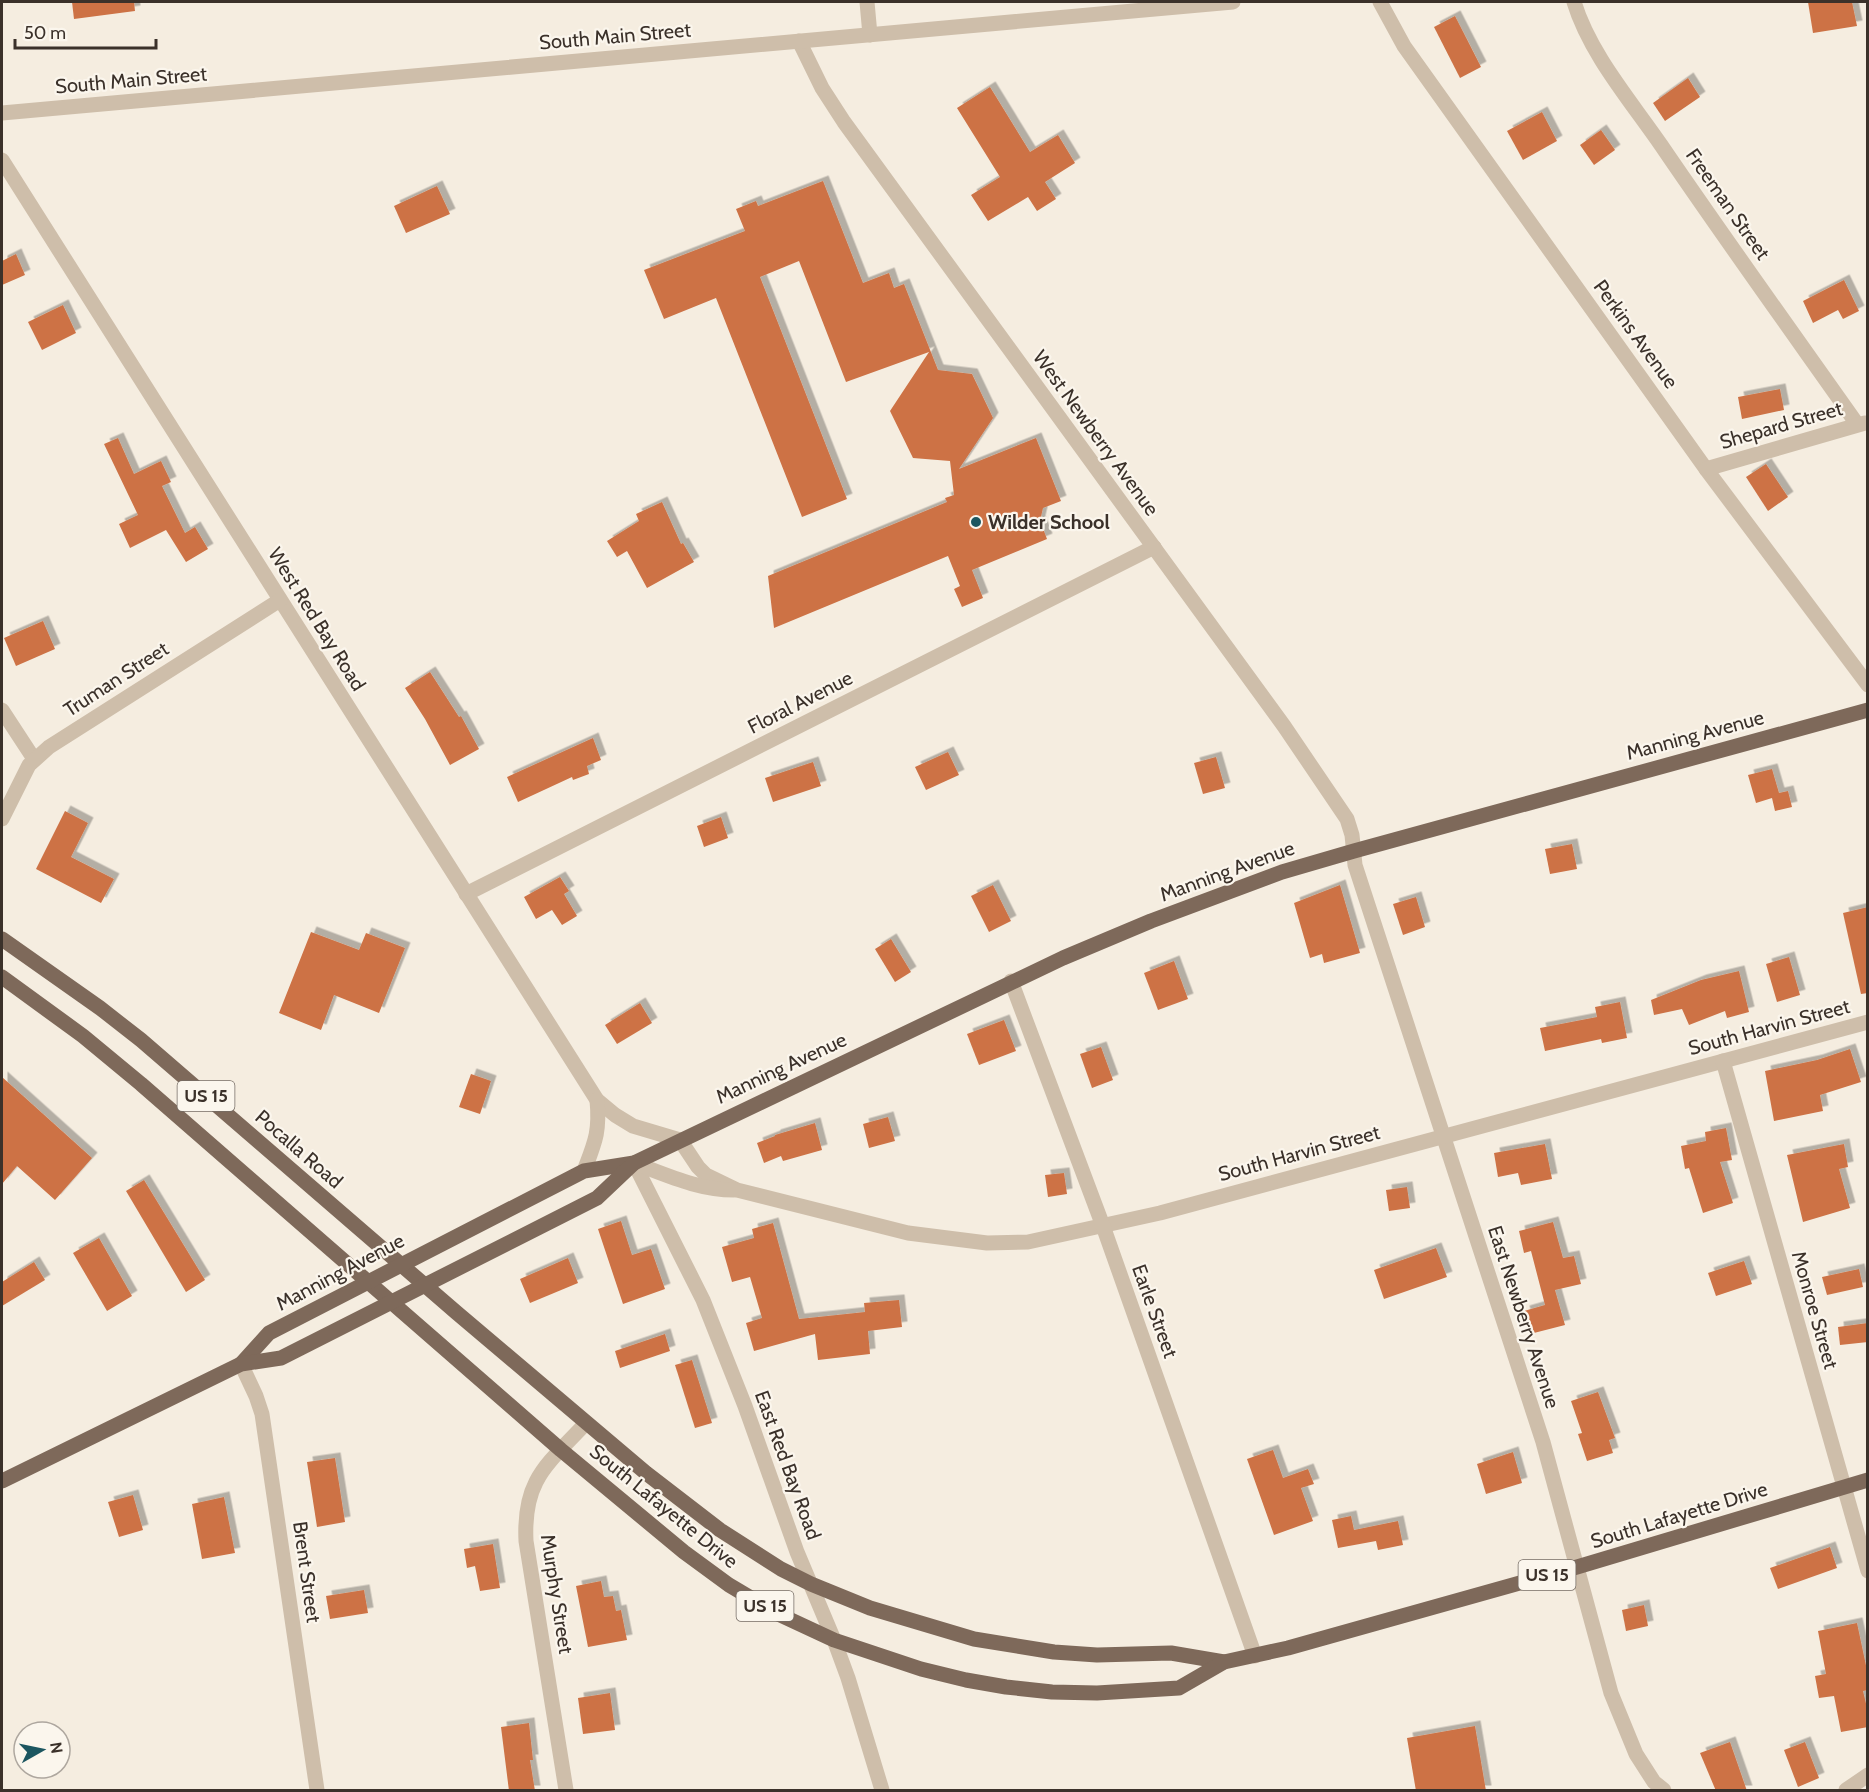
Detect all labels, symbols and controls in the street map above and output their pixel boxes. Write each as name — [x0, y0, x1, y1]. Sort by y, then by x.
scale bar — [15, 12, 156, 50]
street label: South Main Street — [538, 17, 692, 55]
text: 50 m — [24, 22, 66, 44]
street label: South Main Street — [54, 61, 208, 99]
street label: Freeman Street — [1681, 144, 1775, 264]
street label: Perkins Avenue — [1589, 275, 1683, 393]
street label: West Newberry Avenue — [1028, 346, 1164, 520]
street label: Shepard Street — [1717, 396, 1845, 454]
place label: Wilder School — [988, 510, 1110, 534]
marker: Wilder School — [969, 515, 983, 529]
street label: West Red Bay Road — [263, 543, 371, 695]
street label: Truman Street — [59, 636, 173, 722]
street label: Floral Avenue — [744, 665, 856, 739]
street label: Manning Avenue — [1624, 705, 1766, 765]
street label: Manning Avenue — [1156, 836, 1298, 906]
street label: South Harvin Street — [1686, 994, 1853, 1060]
street label: Manning Avenue — [712, 1027, 850, 1109]
road number: US 15 — [178, 1081, 234, 1111]
street label: Pocalla Road — [250, 1105, 348, 1193]
street label: South Harvin Street — [1216, 1120, 1383, 1186]
street label: East Newberry Avenue — [1483, 1223, 1565, 1411]
street label: Manning Avenue — [272, 1228, 408, 1316]
street label: Monroe Street — [1787, 1248, 1843, 1372]
street label: Earle Street — [1127, 1261, 1183, 1361]
street label: East Red Bay Road — [750, 1387, 826, 1543]
street label: South Lafayette Drive — [585, 1439, 743, 1573]
street label: South Lafayette Drive — [1588, 1477, 1770, 1553]
street label: Brent Street — [288, 1520, 326, 1624]
street label: Murphy Street — [536, 1533, 578, 1656]
road number: US 15 — [1518, 1560, 1576, 1590]
road number: US 15 — [736, 1591, 794, 1621]
north arrow — [12, 1720, 72, 1780]
text: N — [46, 1741, 67, 1755]

